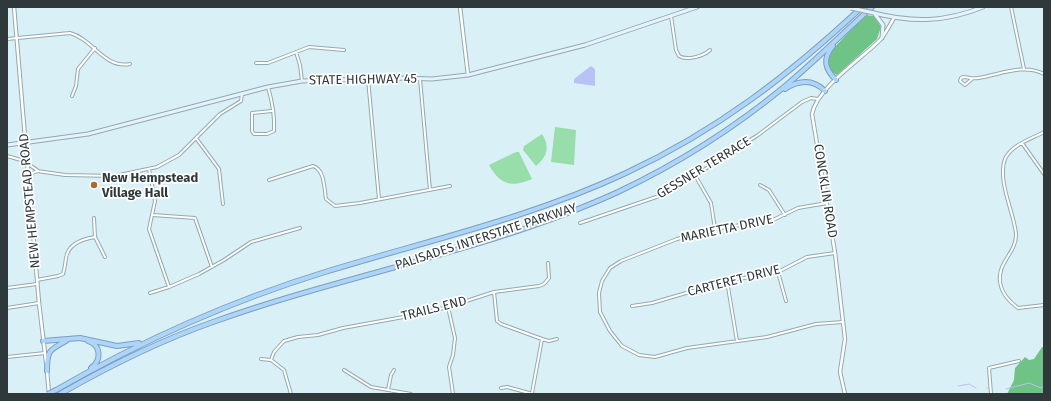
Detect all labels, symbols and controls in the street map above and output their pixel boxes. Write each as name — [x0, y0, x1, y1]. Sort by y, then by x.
street label: STATE HIGHWAY 45 — [309, 71, 417, 89]
street label: NEW HEMPSTEAD ROAD — [16, 133, 44, 269]
street label: GESSNER TERRACE — [654, 134, 754, 202]
street label: CONCKLIN ROAD — [810, 143, 840, 239]
place label: New Hempstead Village Hall — [102, 170, 198, 201]
marker: New Hempstead Village Hall — [89, 180, 99, 190]
street label: PALISADES INTERSTATE PARKWAY — [393, 200, 579, 274]
street label: MARIETTA DRIVE — [679, 212, 775, 246]
street label: CARTERET DRIVE — [686, 262, 782, 300]
street label: TRAILS END — [400, 293, 468, 325]

